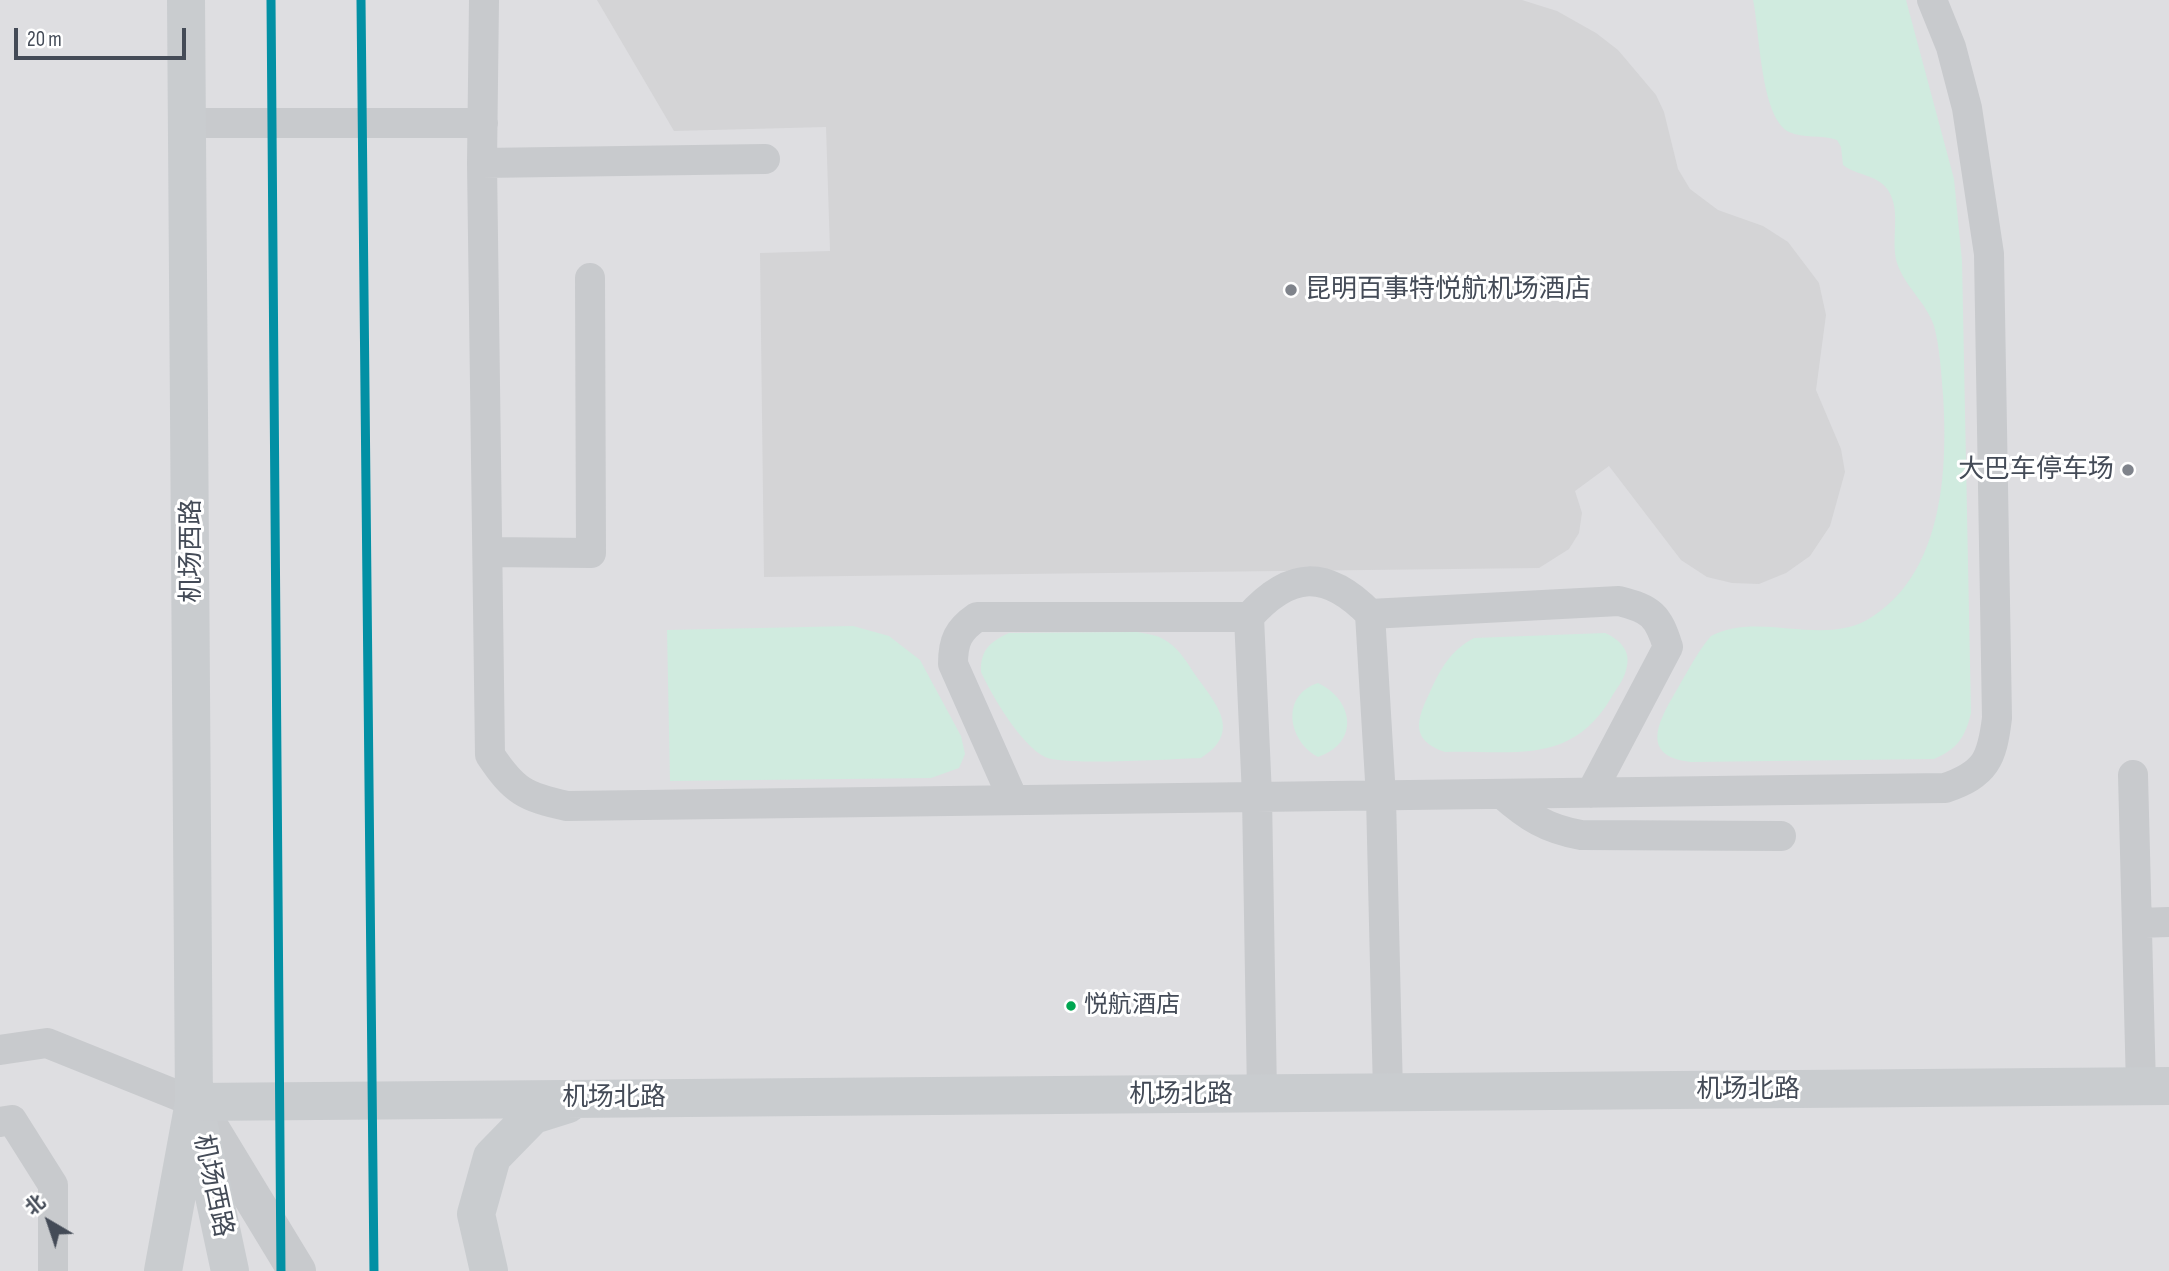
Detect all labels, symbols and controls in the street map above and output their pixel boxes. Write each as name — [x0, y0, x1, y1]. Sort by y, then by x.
scale bar — [18, 14, 189, 58]
text: 20 m — [27, 27, 62, 52]
place label: 昆明百事特悦航机场酒店 — [1305, 274, 1591, 306]
marker: 昆明百事特悦航机场酒店 — [1283, 282, 1299, 298]
place label: 大巴车停车场 — [1958, 454, 2114, 486]
marker: 大巴车停车场 — [2120, 462, 2136, 478]
street label: 机场西路 — [176, 499, 208, 603]
place label: 悦航酒店 — [1084, 992, 1180, 1020]
marker: 悦航酒店 — [1064, 999, 1078, 1013]
street label: 机场北路 — [1696, 1074, 1800, 1106]
street label: 机场北路 — [1129, 1079, 1233, 1111]
street label: 机场北路 — [562, 1082, 666, 1114]
street label: 机场西路 — [186, 1132, 238, 1240]
north arrow — [14, 1187, 84, 1257]
text: 北 — [21, 1190, 50, 1220]

